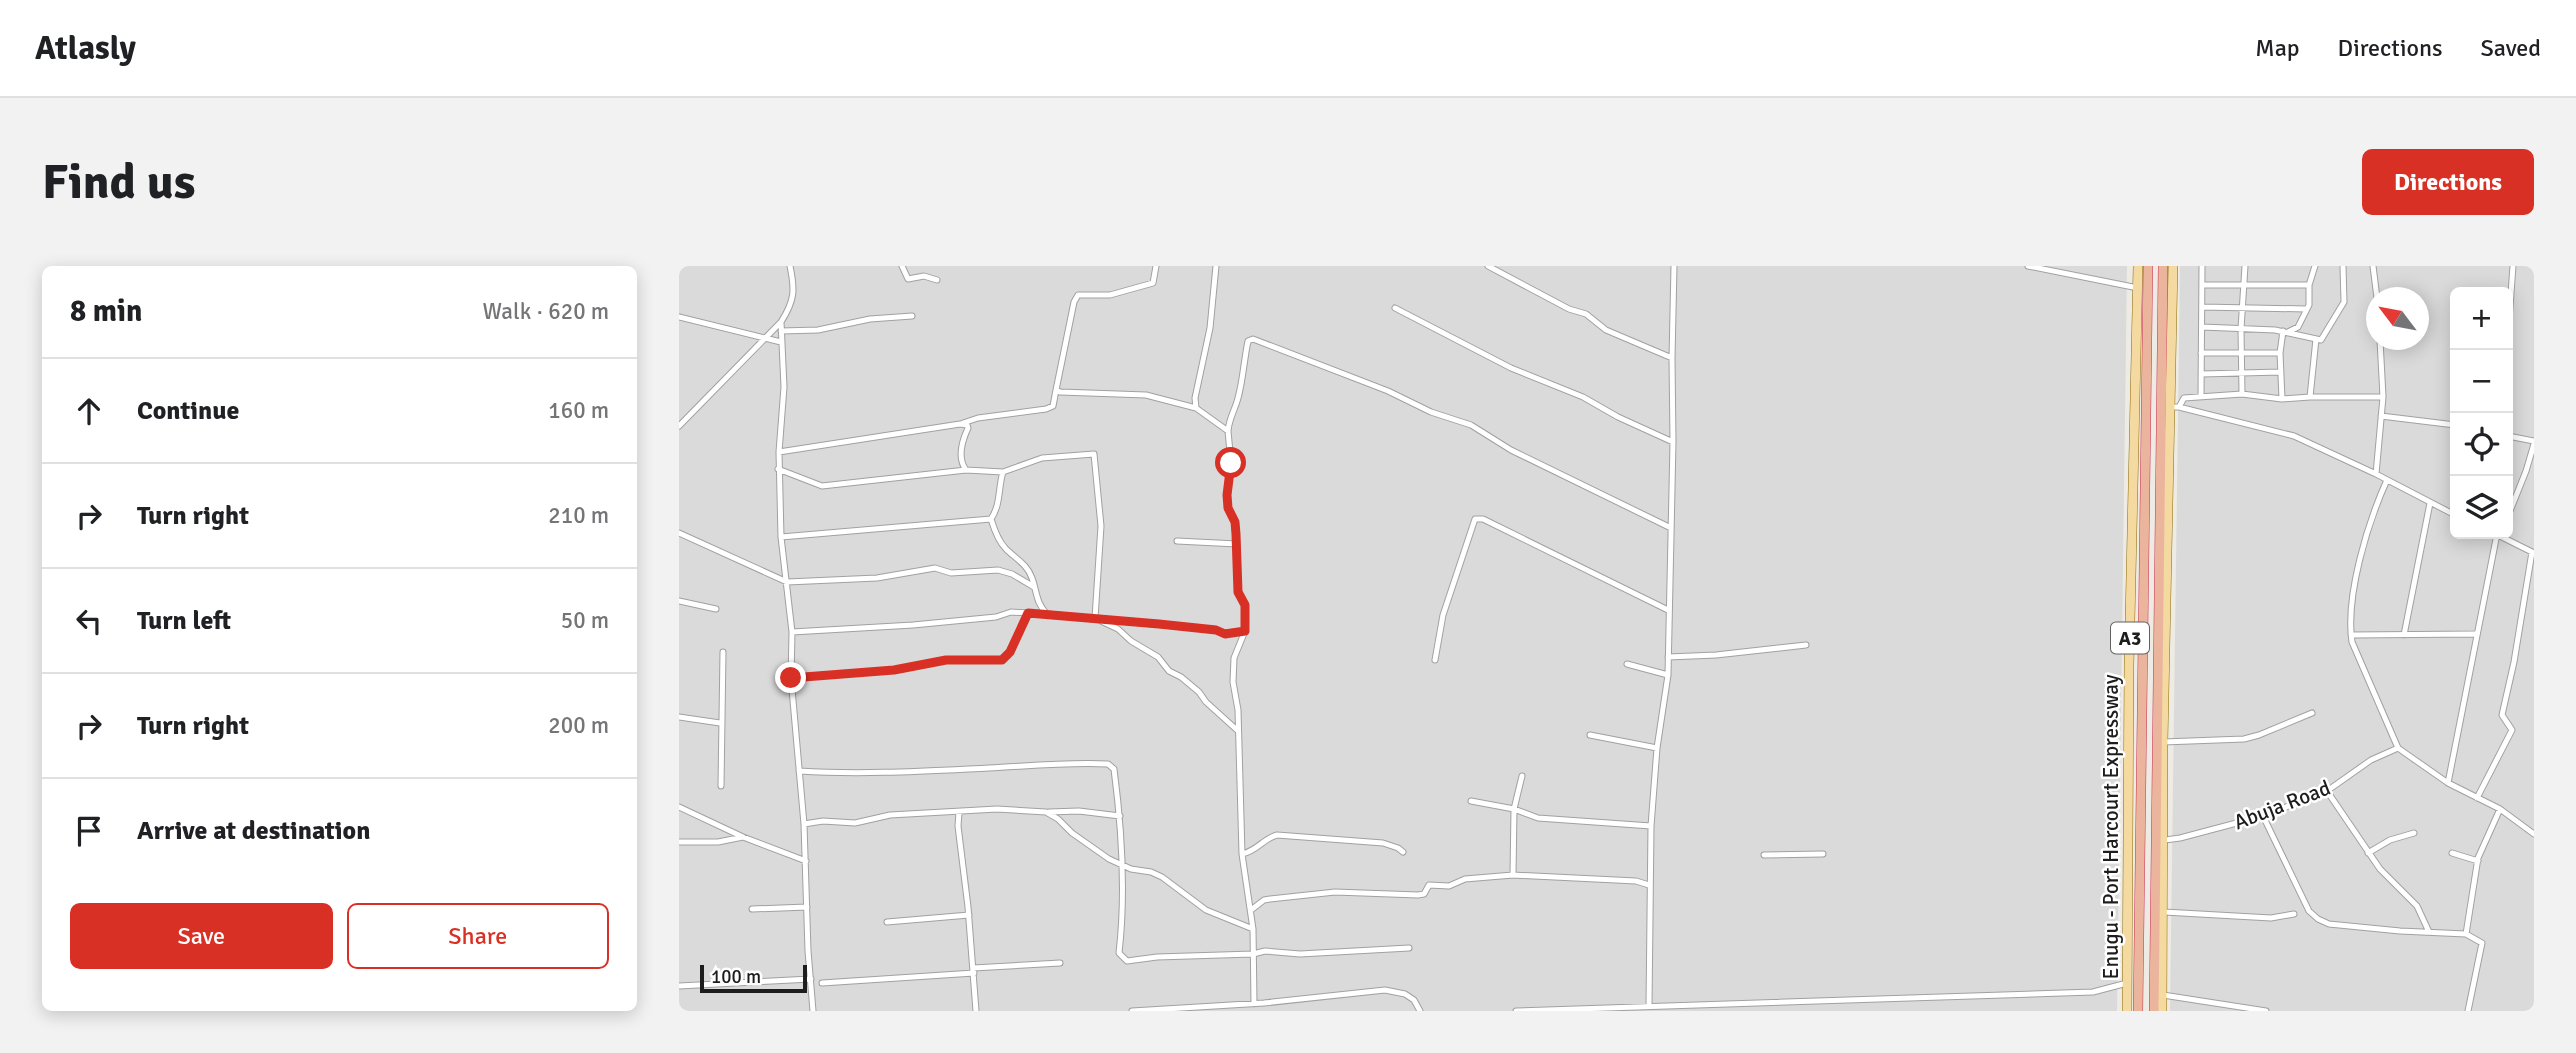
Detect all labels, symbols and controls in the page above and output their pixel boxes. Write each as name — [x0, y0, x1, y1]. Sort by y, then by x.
text: Atlasly — [35, 28, 136, 69]
text: Map — [2255, 33, 2300, 63]
text: Directions — [2338, 33, 2443, 63]
text: Saved — [2481, 33, 2541, 63]
button: Directions — [2362, 149, 2534, 215]
text: Find us — [42, 152, 195, 212]
north arrow — [2366, 287, 2429, 350]
map controls — [2450, 287, 2513, 539]
button: + — [2450, 287, 2513, 350]
text: 8 min — [70, 293, 142, 330]
text: Walk · 620 m — [483, 297, 609, 326]
button: − — [2450, 350, 2513, 413]
icon: ahead — [70, 392, 108, 430]
text: Continue — [137, 395, 239, 427]
text: 160 m — [548, 396, 609, 425]
button: locate — [2450, 413, 2513, 476]
route start — [1215, 447, 1246, 478]
button: layers — [2450, 476, 2513, 539]
icon: right — [70, 497, 108, 535]
text: Turn right — [137, 500, 249, 532]
text: 210 m — [548, 501, 609, 530]
icon: left — [70, 602, 108, 640]
text: Turn left — [137, 605, 231, 637]
text: 50 m — [561, 606, 609, 635]
road number: A3 — [2111, 622, 2149, 654]
route end — [775, 662, 806, 693]
street label: Enugu - Port Harcourt Expressway — [2098, 674, 2124, 979]
icon: right — [70, 707, 108, 745]
text: Turn right — [137, 710, 249, 742]
text: 200 m — [548, 711, 609, 740]
street label: Abuja Road — [2230, 775, 2334, 835]
icon: arrive — [70, 812, 108, 850]
text: Arrive at destination — [137, 815, 370, 847]
button: Save — [70, 903, 333, 969]
button: Share — [347, 903, 609, 969]
scale bar — [700, 962, 807, 994]
text: 100 m — [711, 965, 761, 989]

